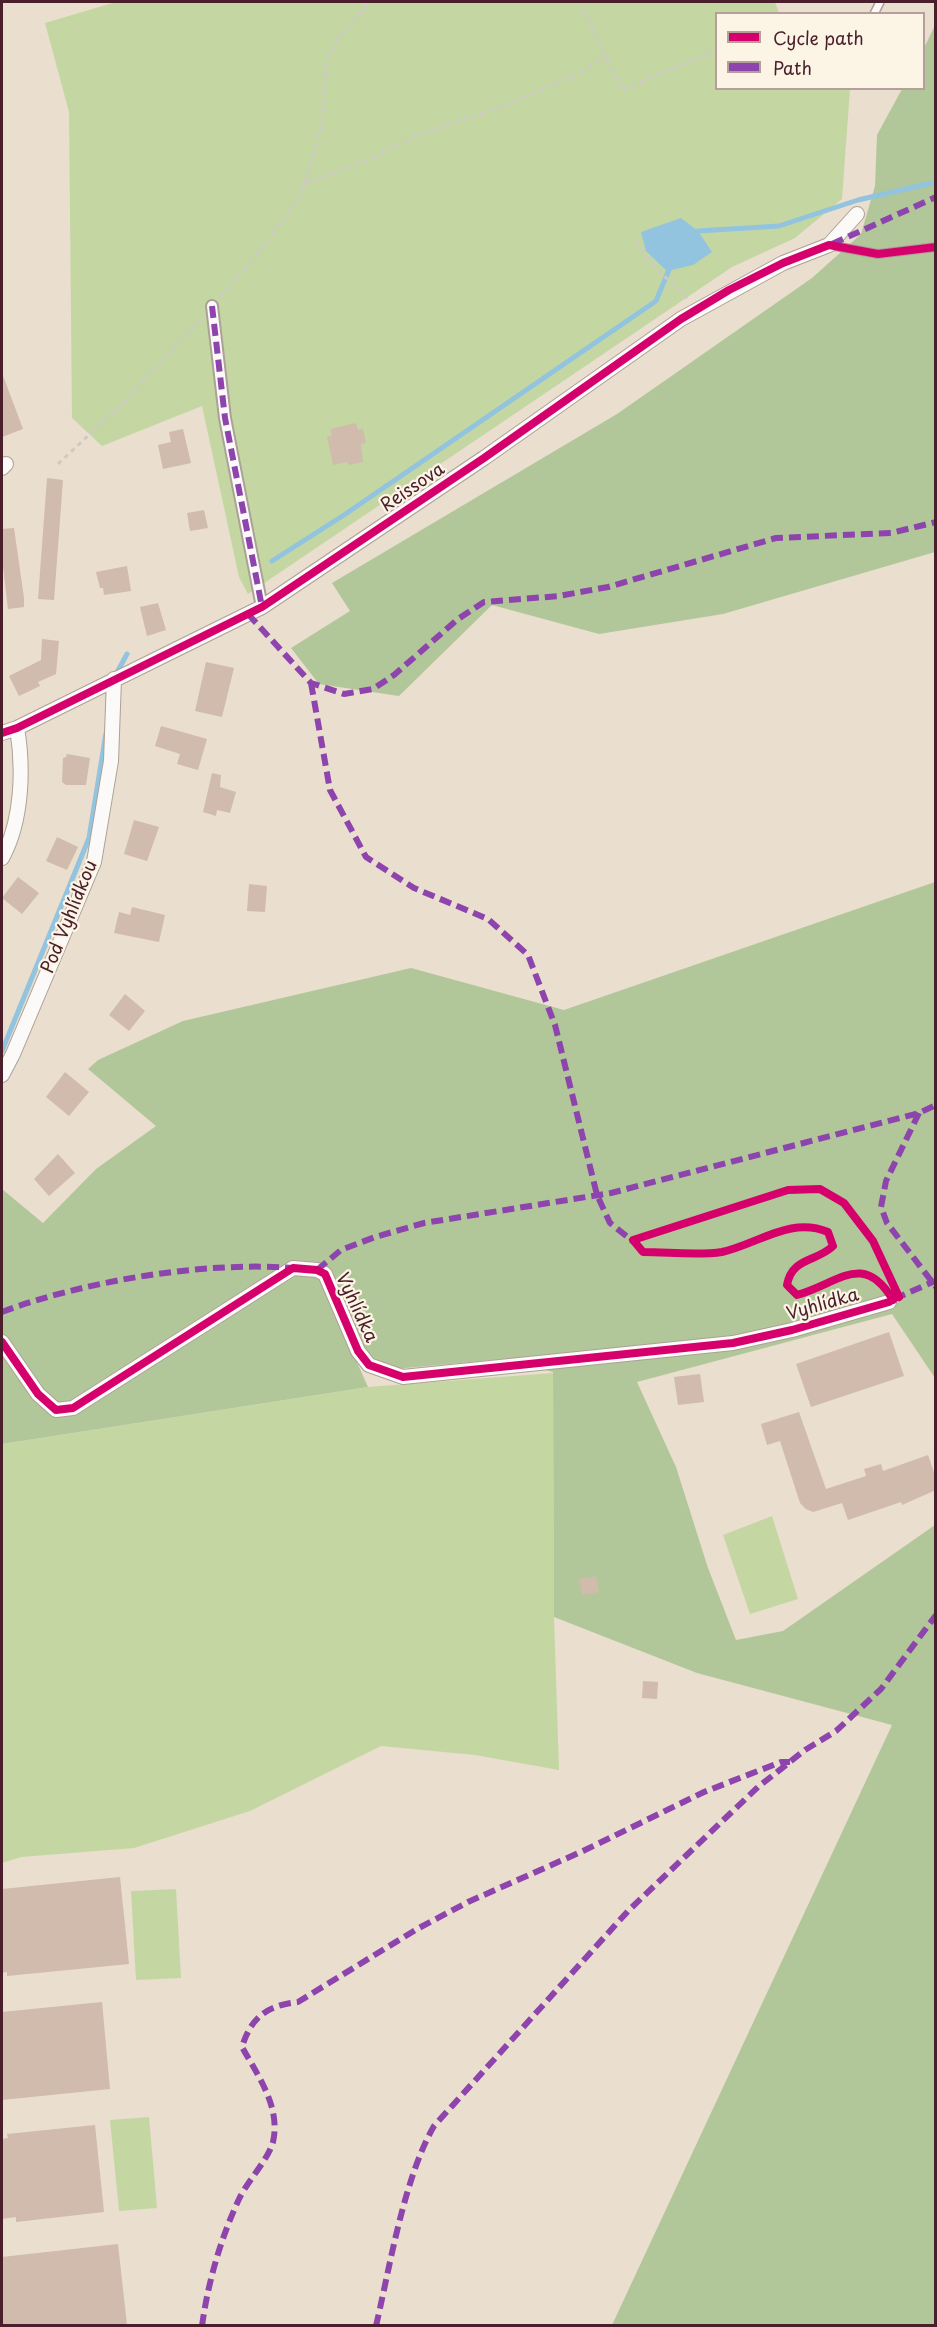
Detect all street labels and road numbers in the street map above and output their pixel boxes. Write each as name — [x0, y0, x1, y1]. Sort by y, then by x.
street label: Reissova — [377, 459, 449, 517]
street label: Pod Vyhlídkou — [37, 857, 103, 977]
street label: Vyhlídka — [331, 1270, 381, 1346]
street label: Vyhlídka — [784, 1284, 862, 1326]

